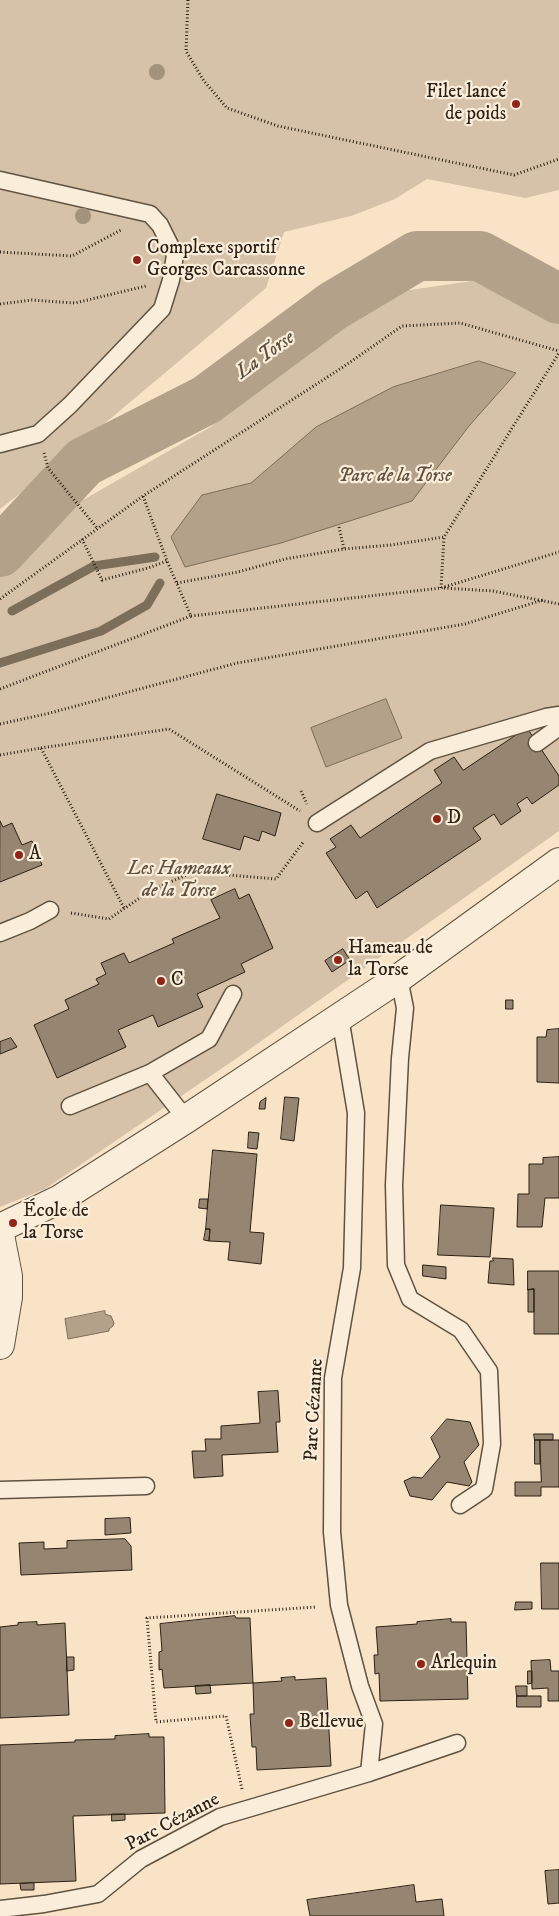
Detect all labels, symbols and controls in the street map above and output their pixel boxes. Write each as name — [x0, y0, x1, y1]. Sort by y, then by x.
place label: Filet lancé de poids — [426, 82, 506, 126]
marker: Filet lancé de poids — [510, 98, 522, 110]
place label: Complexe sportif Georges Carcassonne — [147, 238, 305, 282]
marker: Complexe sportif Georges Carcassonne — [131, 254, 143, 266]
water label: La Torse — [232, 327, 300, 385]
park label: Parc de la Torse — [338, 466, 452, 488]
place label: D — [447, 808, 461, 830]
marker: D — [431, 813, 443, 825]
place label: A — [29, 844, 41, 866]
marker: A — [13, 849, 25, 861]
park label: Les Hameaux de la Torse — [128, 859, 230, 903]
place label: Hameau de la Torse — [348, 938, 433, 982]
marker: Hameau de la Torse — [332, 954, 344, 966]
place label: C — [171, 970, 184, 992]
marker: C — [155, 975, 167, 987]
place label: École de la Torse — [23, 1201, 89, 1245]
marker: École de la Torse — [7, 1217, 19, 1229]
street label: Parc Cézanne — [301, 1358, 329, 1462]
place label: Arlequin — [431, 1653, 497, 1675]
marker: Arlequin — [415, 1658, 427, 1670]
place label: Bellevue — [299, 1712, 364, 1734]
marker: Bellevue — [283, 1717, 295, 1729]
street label: Parc Cézanne — [122, 1789, 224, 1857]

